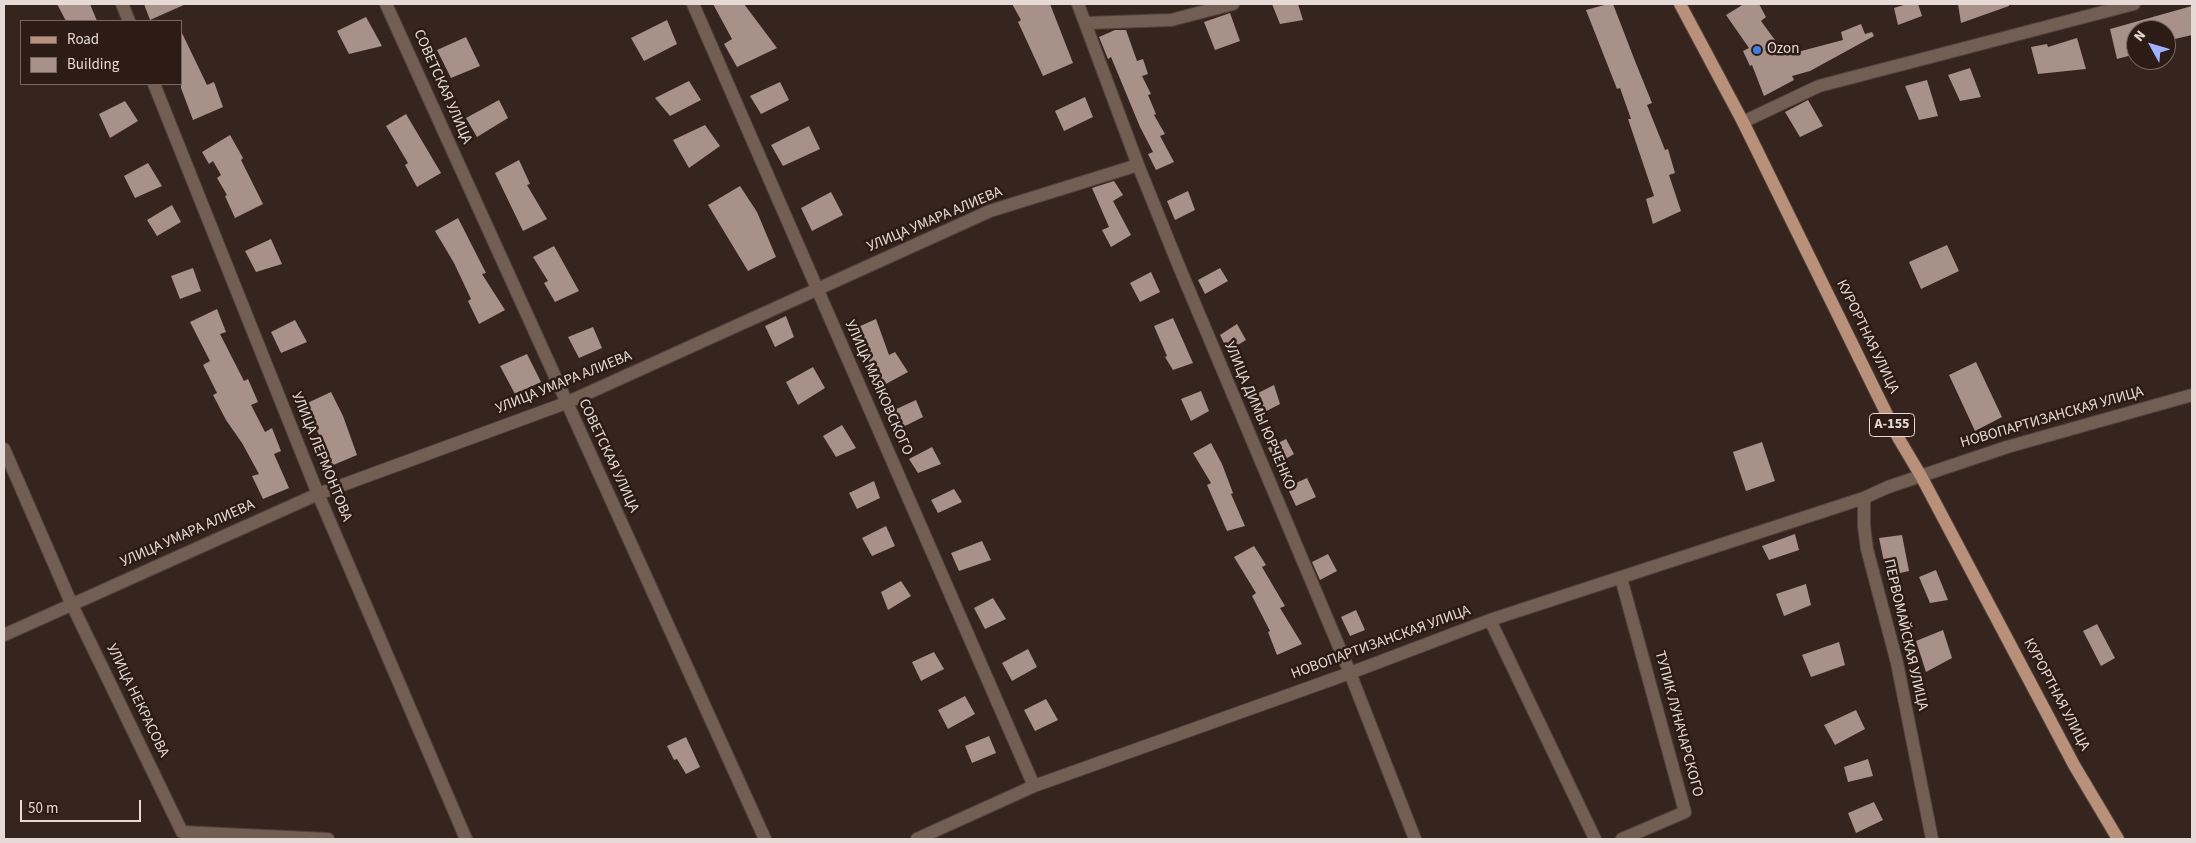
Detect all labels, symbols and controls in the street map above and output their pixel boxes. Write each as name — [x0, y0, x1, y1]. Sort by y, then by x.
legend — [20, 20, 182, 85]
north arrow — [2126, 20, 2176, 70]
text: N — [2129, 26, 2151, 46]
street label: СОВЕТСКАЯ УЛИЦА — [409, 27, 475, 147]
text: Road — [67, 29, 99, 50]
place label: Ozon — [1767, 41, 1799, 59]
marker: Ozon — [1751, 44, 1763, 56]
text: Building — [67, 54, 119, 75]
street label: УЛИЦА УМАРА АЛИЕВА — [865, 183, 1005, 257]
street label: КУРОРТНАЯ УЛИЦА — [1832, 277, 1902, 397]
street label: УЛИЦА МАЯКОВСКОГО — [840, 318, 916, 458]
street label: УЛИЦА ДИМЫ ЮРЧЕНКО — [1220, 339, 1298, 493]
street label: УЛИЦА УМАРА АЛИЕВА — [493, 347, 635, 419]
street label: НОВОПАРТИЗАНСКАЯ УЛИЦА — [1958, 383, 2146, 453]
street label: УЛИЦА ЛЕРМОНТОВА — [287, 390, 355, 524]
street label: СОВЕТСКАЯ УЛИЦА — [574, 396, 642, 516]
road number: А-155 — [1870, 414, 1914, 436]
street label: УЛИЦА УМАРА АЛИЕВА — [118, 496, 258, 572]
street label: ПЕРВОМАЙСКАЯ УЛИЦА — [1879, 558, 1931, 712]
street label: НОВОПАРТИЗАНСКАЯ УЛИЦА — [1289, 602, 1473, 684]
street label: КУРОРТНАЯ УЛИЦА — [2019, 636, 2093, 754]
street label: УЛИЦА НЕКРАСОВА — [102, 641, 172, 761]
street label: ТУПИК ЛУНАЧАРСКОГО — [1650, 649, 1706, 799]
scale bar — [22, 790, 144, 822]
text: 50 m — [28, 798, 58, 819]

